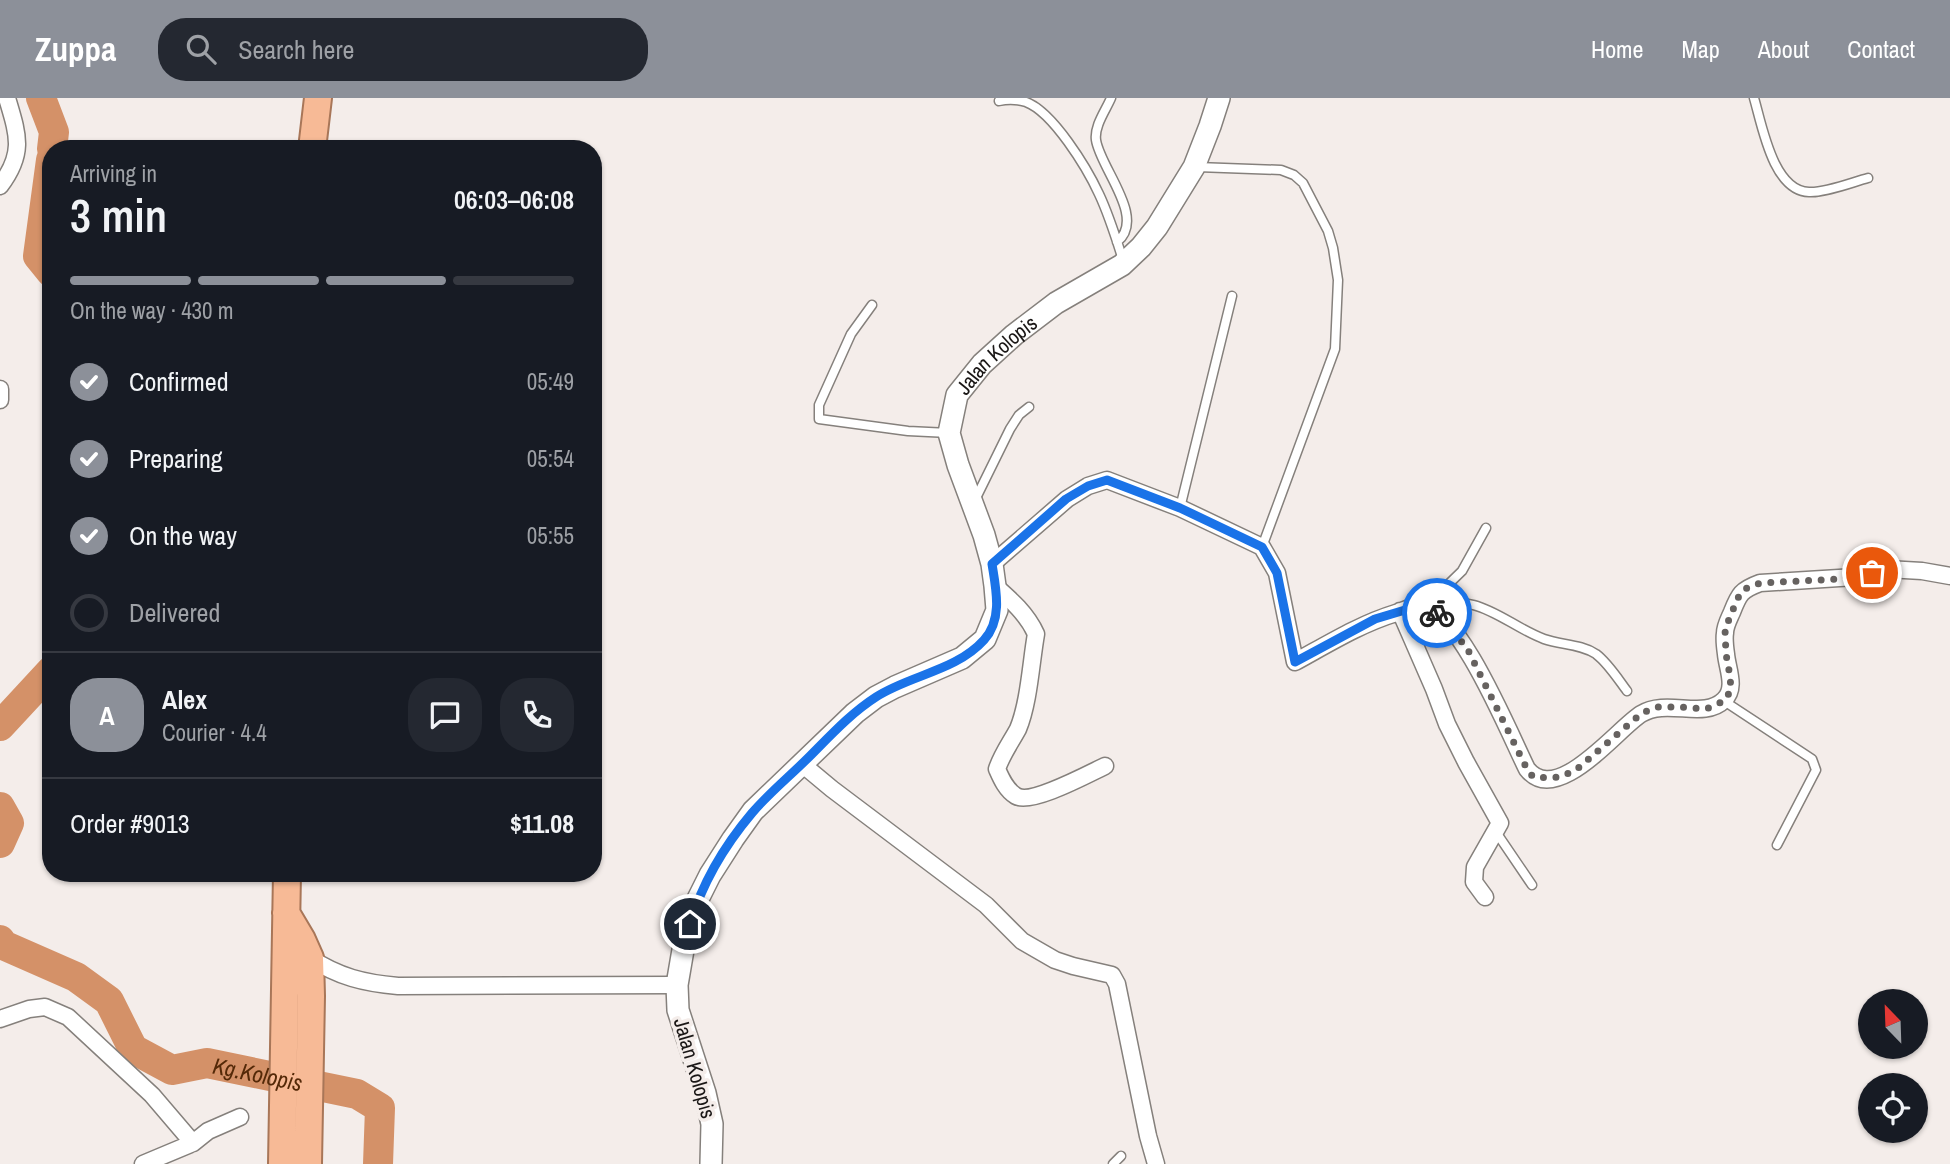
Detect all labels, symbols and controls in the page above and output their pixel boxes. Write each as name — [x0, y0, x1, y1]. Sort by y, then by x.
search box — [158, 18, 648, 81]
text: Zuppa — [35, 27, 116, 71]
icon: search — [182, 30, 220, 68]
text: Search here — [238, 32, 354, 67]
text: Home — [1591, 33, 1643, 65]
text: Map — [1681, 33, 1720, 65]
text: About — [1758, 33, 1809, 65]
text: Contact — [1847, 33, 1915, 65]
text: Arriving in — [70, 158, 157, 189]
text: 06:03–06:08 — [454, 182, 574, 217]
text: 3 min — [70, 184, 167, 246]
text: On the way · 430 m — [70, 295, 234, 326]
street label: Jalan Kolopis — [949, 308, 1043, 400]
icon: check — [70, 363, 108, 401]
text: Confirmed — [129, 364, 229, 399]
text: 05:49 — [527, 366, 574, 397]
icon: check — [70, 440, 108, 478]
text: Preparing — [129, 441, 223, 476]
text: 05:54 — [527, 443, 574, 474]
icon: check — [70, 517, 108, 555]
text: On the way — [129, 518, 237, 553]
text: 05:55 — [527, 520, 574, 551]
pin — [1842, 543, 1902, 603]
icon: bag — [1853, 554, 1891, 592]
courier — [1402, 578, 1472, 648]
icon: bike — [1418, 594, 1456, 632]
text: Delivered — [129, 595, 220, 630]
button: chat — [408, 678, 482, 752]
button: phone — [500, 678, 574, 752]
text: Alex — [162, 682, 207, 717]
text: A — [99, 698, 115, 733]
text: Courier · 4.4 — [162, 717, 267, 748]
text: Order #9013 — [70, 806, 190, 841]
text: $11.08 — [510, 806, 574, 841]
pin — [660, 894, 720, 954]
icon: home — [671, 905, 709, 943]
north arrow — [1858, 989, 1928, 1059]
map controls — [1858, 989, 1928, 1143]
street label: Jalan Kolopis — [667, 1014, 723, 1122]
water label: Kg.Kolopis — [210, 1049, 306, 1098]
button: locate — [1858, 1073, 1928, 1143]

